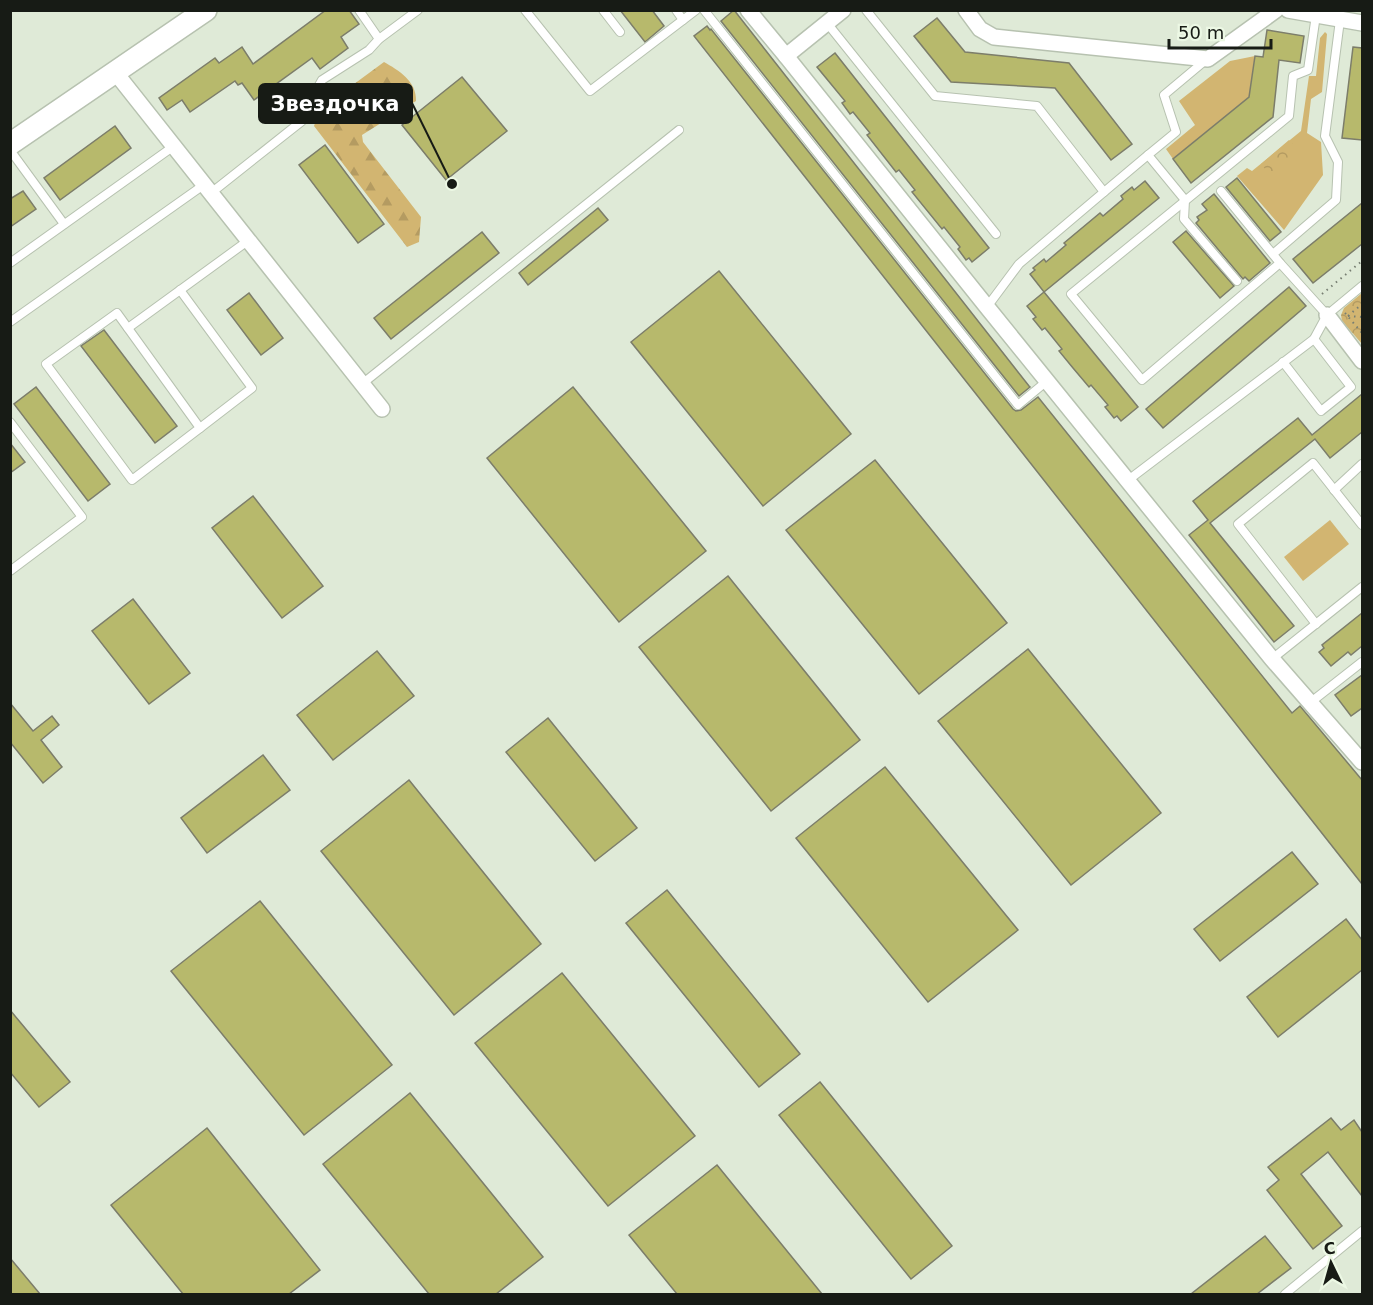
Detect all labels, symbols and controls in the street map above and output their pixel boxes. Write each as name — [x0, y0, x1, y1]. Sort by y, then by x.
scale bar — [1169, 12, 1271, 50]
text: 50 m — [1178, 22, 1224, 43]
callout: Звездочка — [259, 84, 412, 123]
text: Звездочка — [271, 92, 399, 116]
north arrow — [1301, 1233, 1361, 1293]
text: С — [1323, 1239, 1336, 1259]

